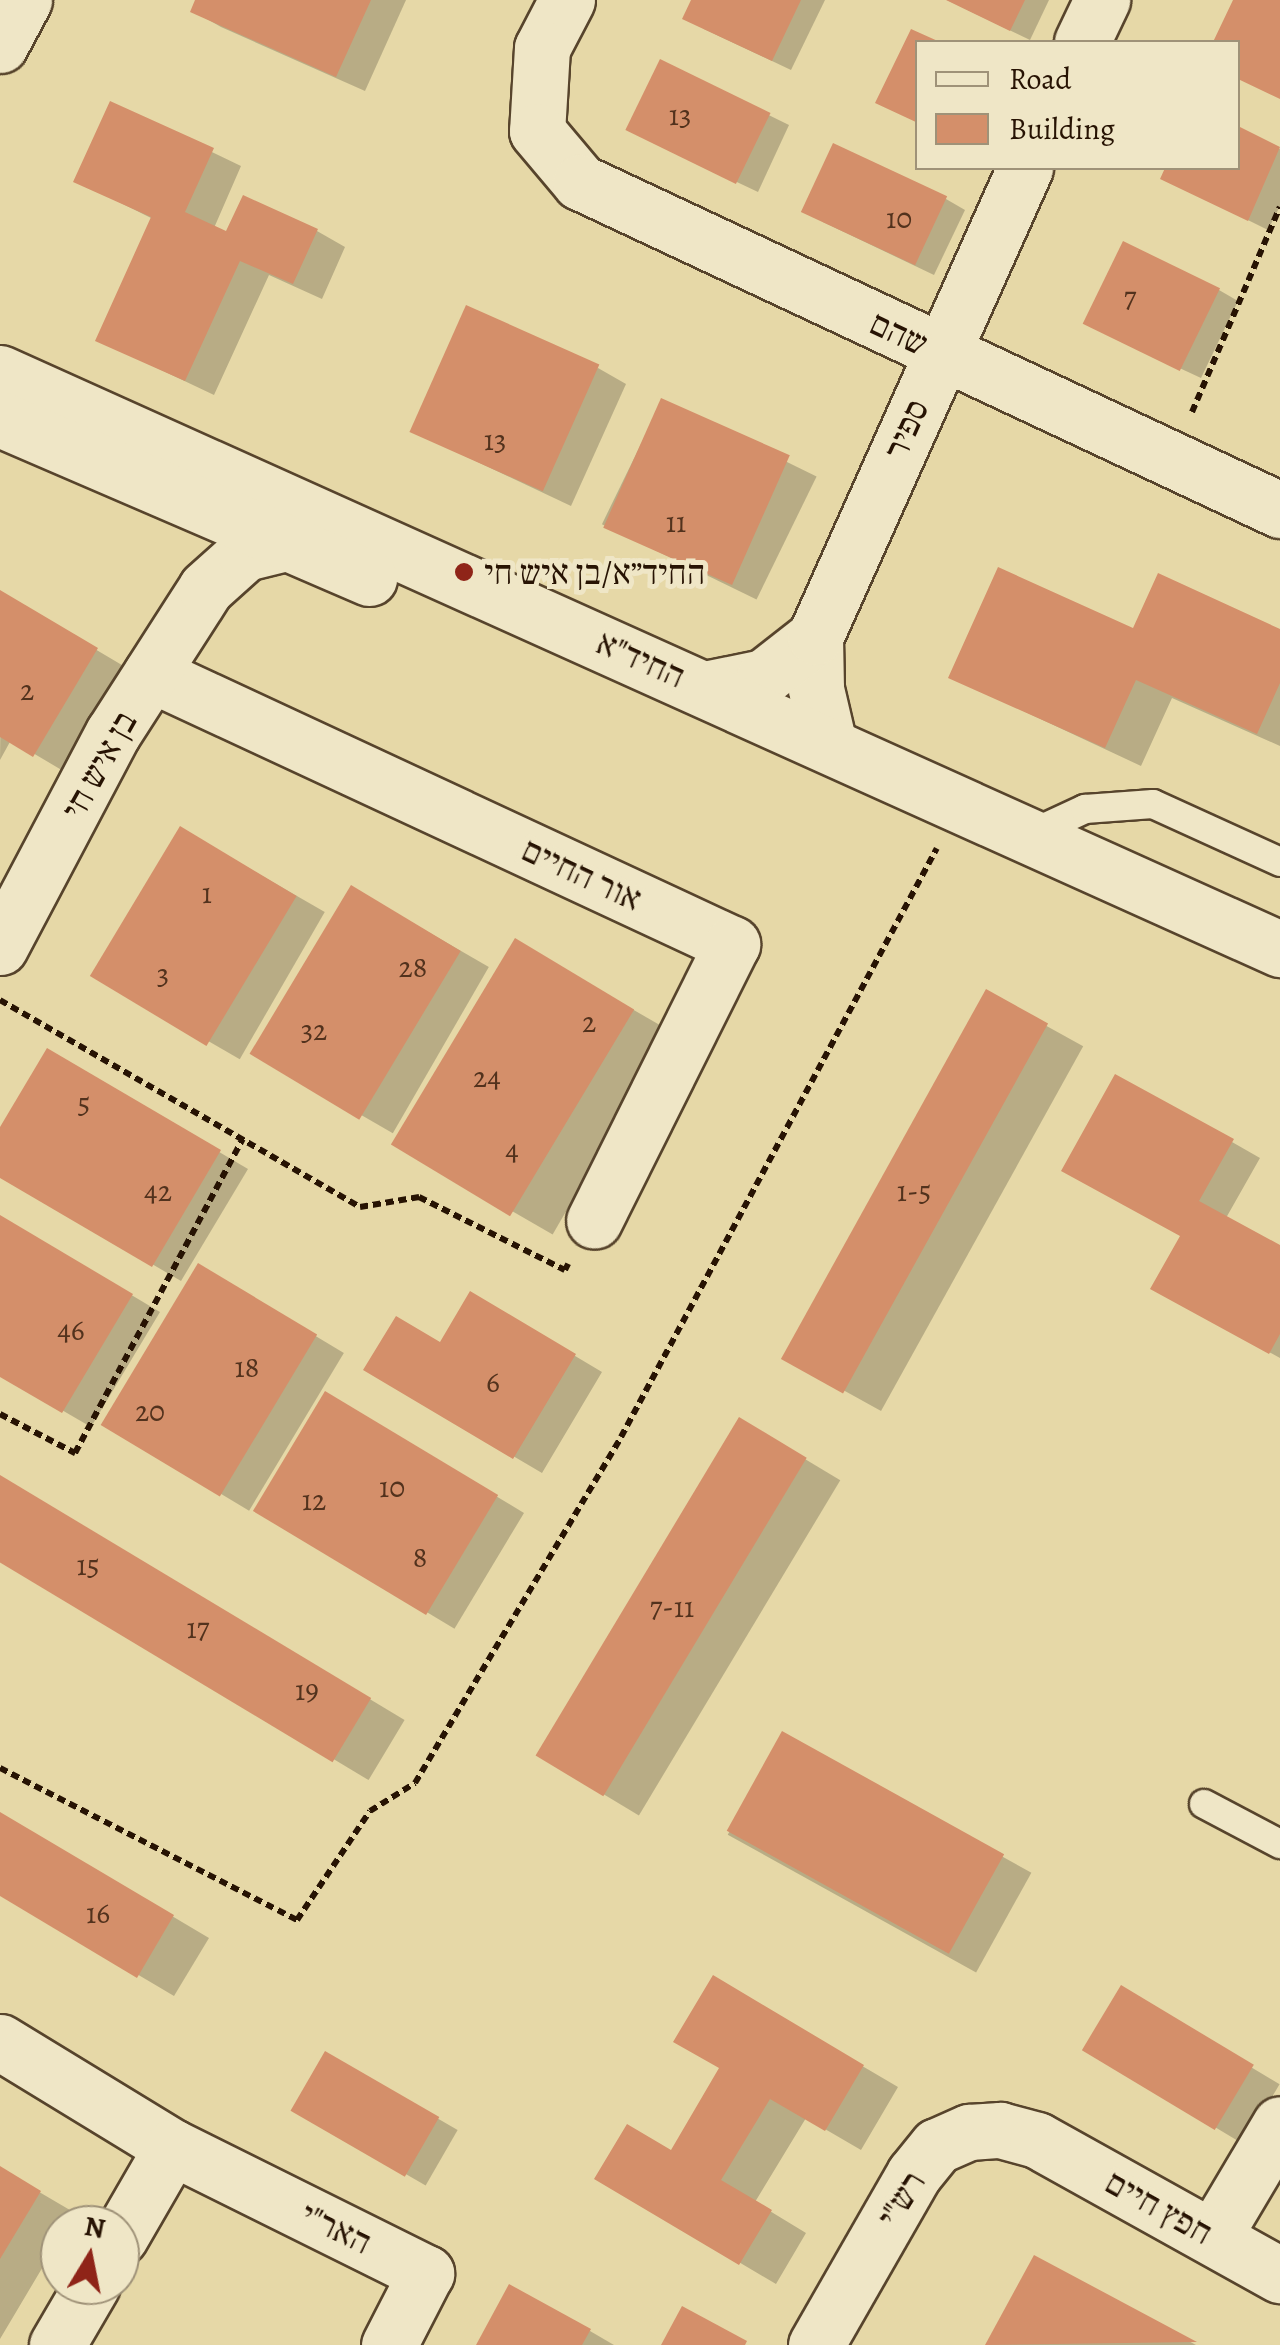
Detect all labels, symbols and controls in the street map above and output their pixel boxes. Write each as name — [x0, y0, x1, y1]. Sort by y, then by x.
legend — [915, 40, 1240, 170]
text: Road — [1009, 59, 1071, 99]
house number: 13 — [669, 97, 691, 133]
text: Building — [1009, 109, 1115, 149]
house number: 10 — [886, 200, 912, 236]
house number: 7 — [1124, 279, 1136, 315]
street label: שהם — [863, 302, 935, 364]
street label: ספיר — [874, 393, 938, 465]
house number: 13 — [484, 422, 506, 458]
house number: 11 — [666, 504, 686, 540]
place label: החיד״א/בן איש חי — [484, 551, 705, 593]
marker: החיד״א/בן איש חי — [453, 561, 475, 583]
street label: החיד"א — [590, 621, 692, 697]
house number: 2 — [20, 672, 34, 708]
street label: בן איש חי — [52, 704, 146, 826]
street label: אור החיים — [515, 828, 649, 920]
house number: 1 — [202, 875, 212, 911]
house number: 28 — [399, 949, 427, 985]
house number: 3 — [157, 956, 169, 992]
house number: 2 — [582, 1004, 596, 1040]
house number: 32 — [301, 1012, 327, 1048]
house number: 24 — [473, 1059, 501, 1095]
house number: 5 — [78, 1085, 90, 1121]
house number: 4 — [505, 1132, 519, 1168]
house number: 42 — [144, 1173, 172, 1209]
house number: 1-5 — [897, 1173, 931, 1209]
house number: 46 — [57, 1312, 85, 1348]
house number: 18 — [235, 1349, 259, 1385]
house number: 6 — [486, 1364, 500, 1400]
house number: 20 — [135, 1393, 165, 1429]
house number: 10 — [379, 1469, 405, 1505]
house number: 12 — [302, 1482, 326, 1518]
house number: 8 — [413, 1539, 427, 1575]
house number: 15 — [76, 1547, 100, 1583]
house number: 7-11 — [650, 1589, 694, 1625]
house number: 17 — [187, 1610, 209, 1646]
house number: 19 — [295, 1672, 319, 1708]
house number: 16 — [86, 1895, 110, 1931]
street label: חפץ חיים — [1098, 2161, 1220, 2253]
street label: רש"י — [868, 2163, 934, 2235]
street label: האר"י — [294, 2193, 378, 2263]
north arrow — [40, 2205, 140, 2305]
text: N — [82, 2207, 108, 2248]

